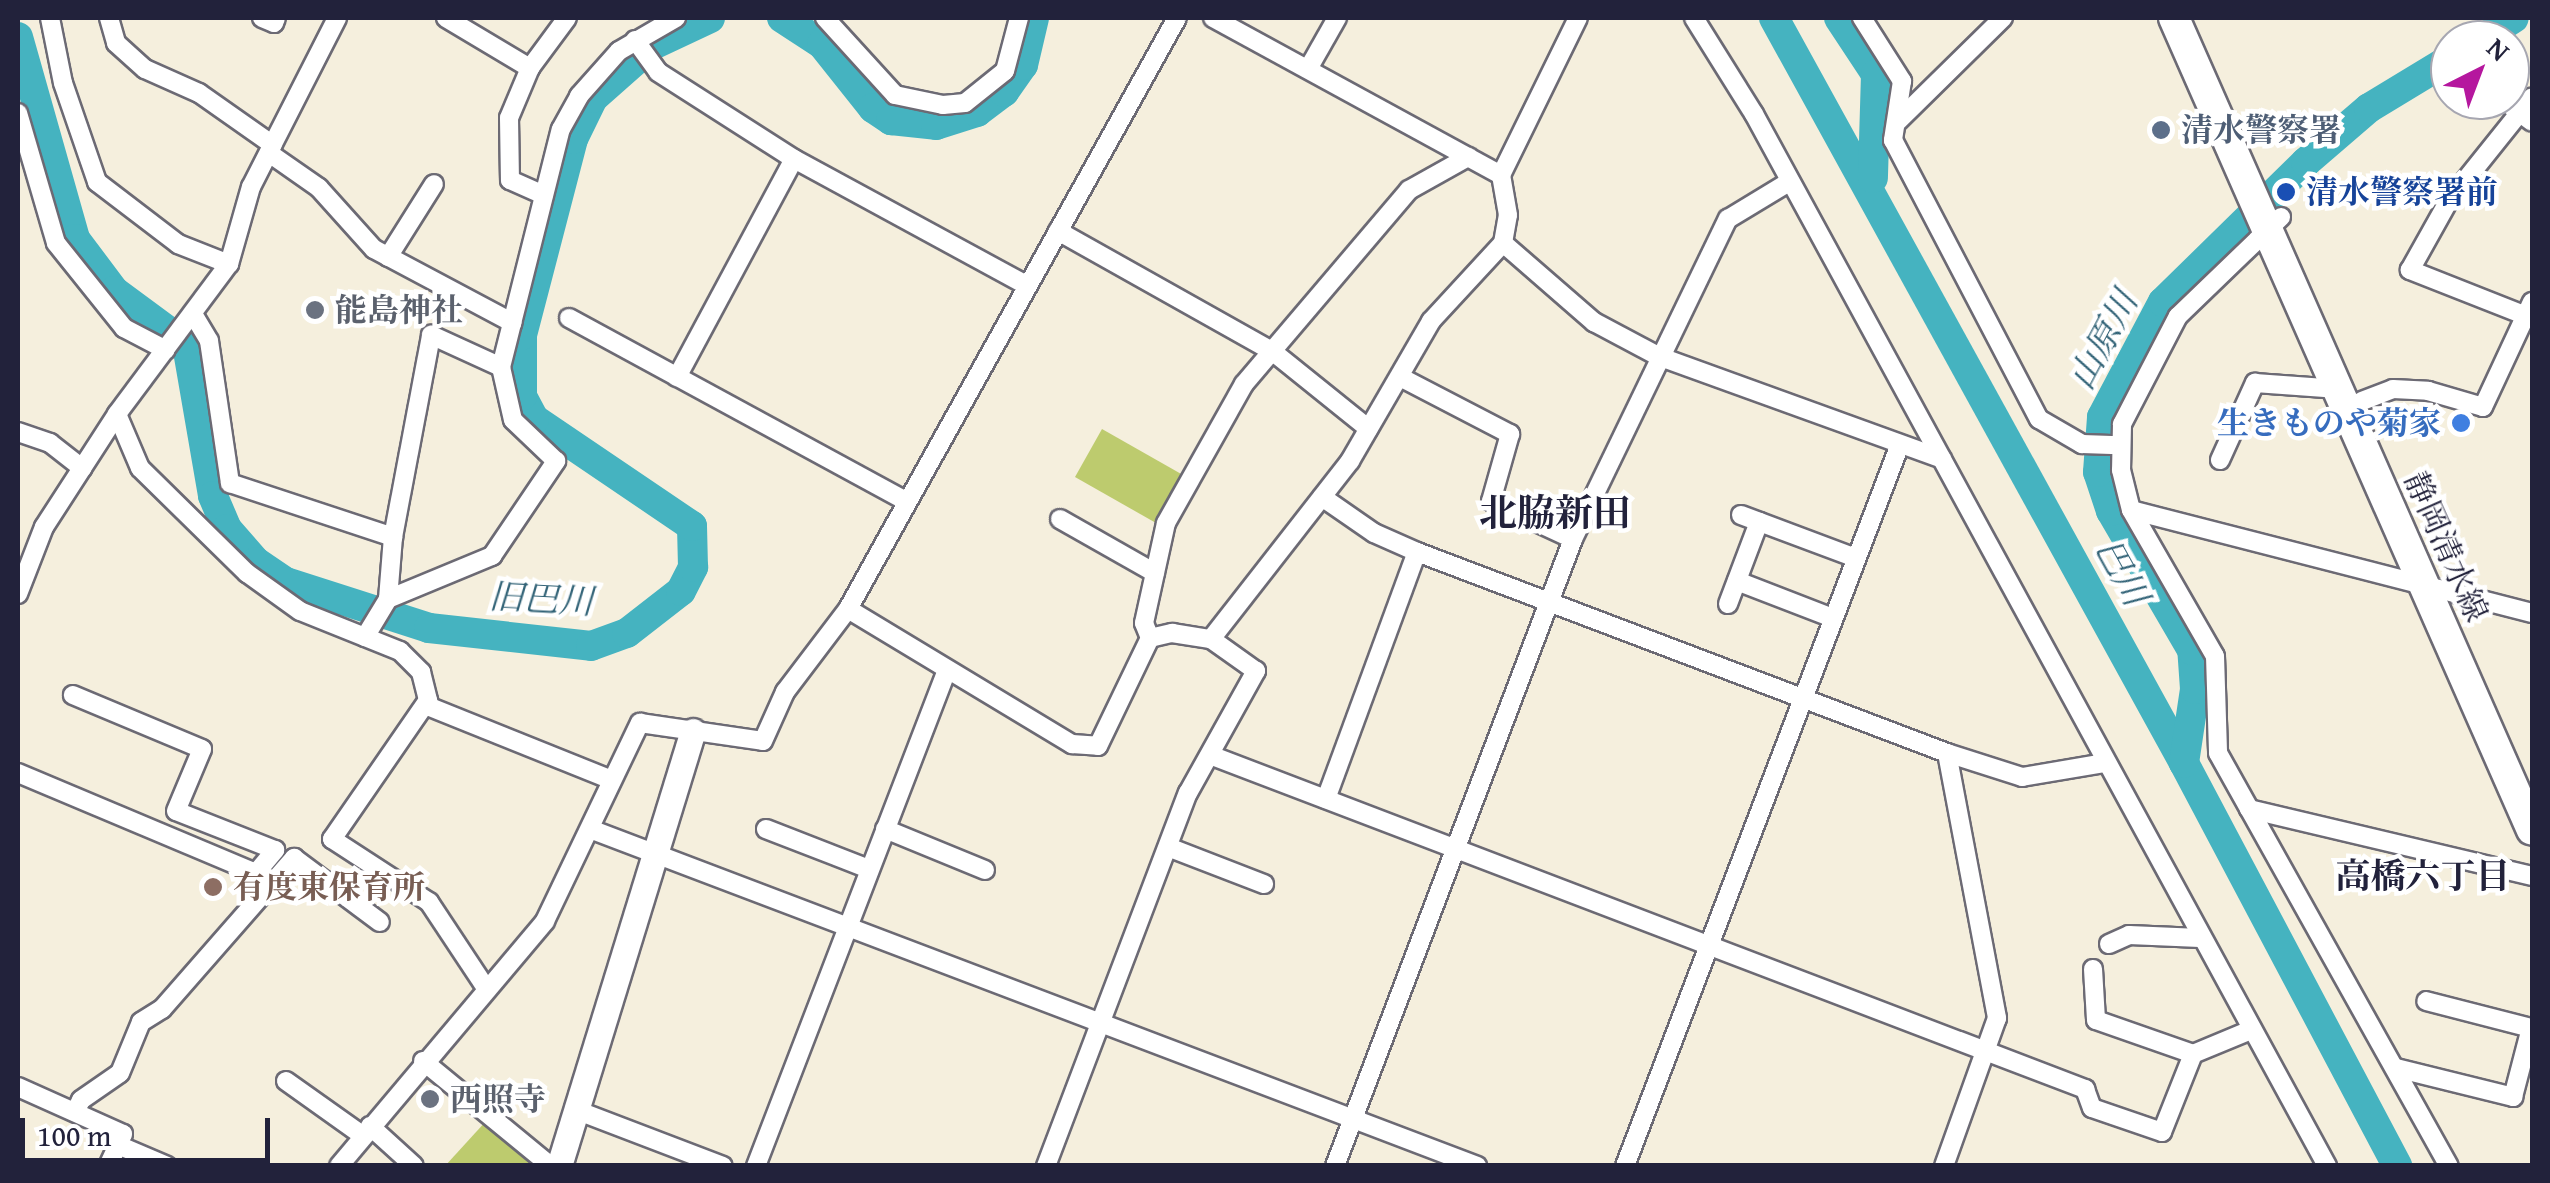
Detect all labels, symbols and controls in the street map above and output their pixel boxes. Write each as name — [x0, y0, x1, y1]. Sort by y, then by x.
north arrow — [2430, 20, 2530, 120]
text: N — [2478, 27, 2520, 70]
place label: 清水警察署 — [2181, 111, 2341, 149]
marker: 清水警察署 — [2150, 119, 2172, 141]
place label: 清水警察署前 — [2306, 173, 2498, 211]
marker: 清水警察署前 — [2275, 181, 2297, 203]
water label: 山原川 — [2060, 284, 2146, 396]
place label: 能島神社 — [335, 291, 463, 329]
marker: 能島神社 — [304, 299, 326, 321]
place label: 生きものや菊家 — [2217, 404, 2441, 442]
marker: 生きものや菊家 — [2450, 412, 2472, 434]
street label: 静岡清水線 — [2396, 466, 2496, 628]
district label: 北脇新田 — [1479, 490, 1631, 536]
water label: 巴川 — [2087, 531, 2157, 613]
water label: 旧巴川 — [487, 575, 595, 623]
district label: 高橋六丁目 — [2336, 855, 2510, 897]
place label: 有度東保育所 — [233, 868, 425, 906]
marker: 有度東保育所 — [202, 876, 224, 898]
place label: 西照寺 — [450, 1080, 546, 1118]
marker: 西照寺 — [419, 1088, 441, 1110]
scale bar — [25, 1098, 275, 1160]
text: 100 m — [37, 1113, 111, 1157]

